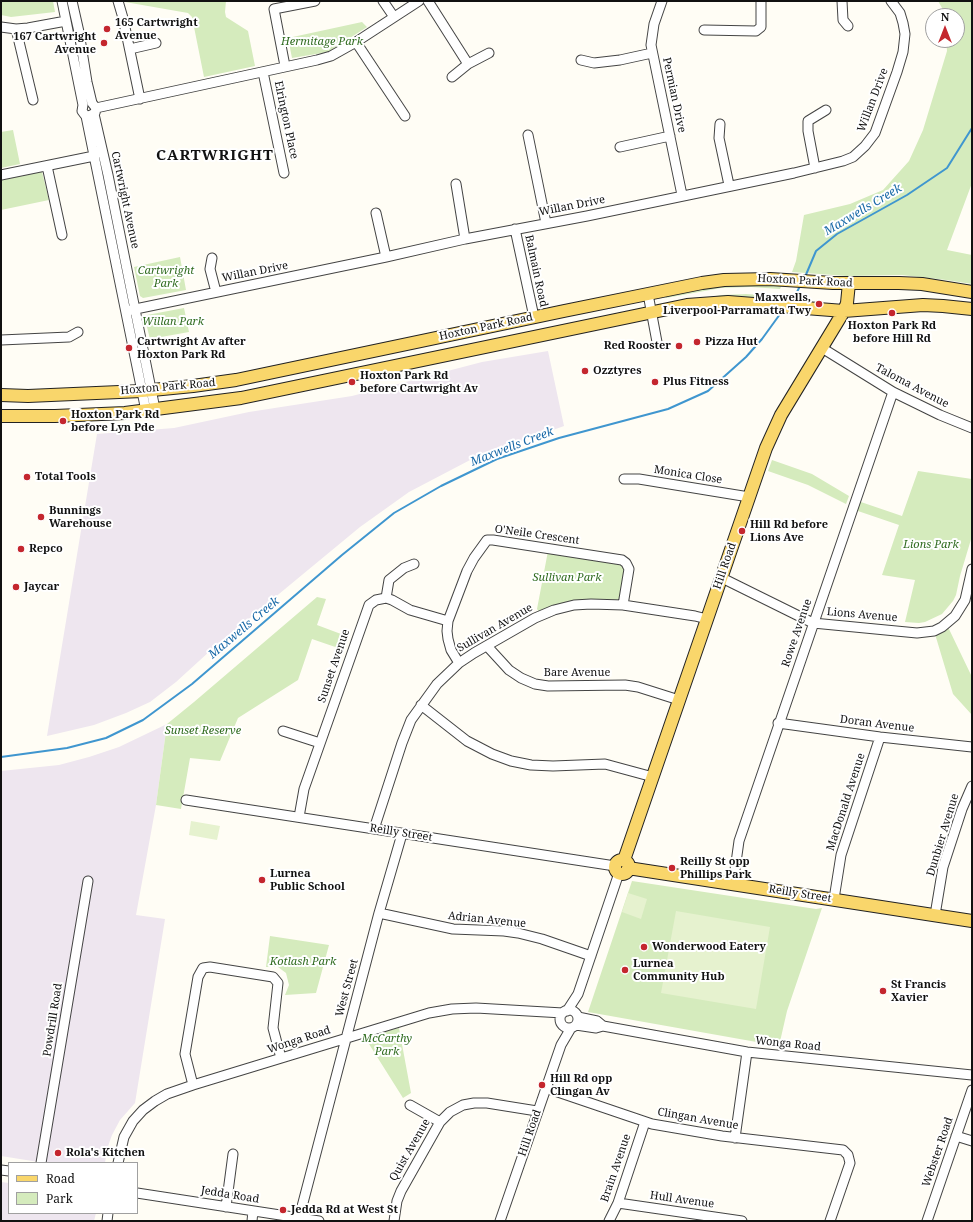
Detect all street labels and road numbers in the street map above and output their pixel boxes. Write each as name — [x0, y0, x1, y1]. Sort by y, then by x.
street label: Permian Drive — [660, 56, 688, 134]
street label: Willan Drive — [855, 66, 891, 134]
street label: Elrington Place — [271, 80, 301, 160]
street label: Cartwright Avenue — [108, 150, 142, 250]
street label: Willan Drive — [538, 193, 606, 219]
street label: Balmain Road — [522, 234, 550, 308]
street label: Willan Drive — [221, 259, 289, 285]
street label: Hoxton Park Road — [757, 272, 853, 290]
street label: Hoxton Park Road — [438, 311, 534, 343]
street label: Taloma Avenue — [873, 361, 951, 411]
street label: Hoxton Park Road — [120, 376, 216, 398]
street label: Monica Close — [653, 463, 723, 487]
street label: O'Neile Crescent — [494, 523, 580, 547]
street label: Hill Road — [711, 541, 739, 591]
street label: Rowe Avenue — [779, 597, 815, 669]
street label: Sullivan Avenue — [455, 601, 535, 655]
street label: Lions Avenue — [826, 605, 898, 625]
street label: Sunset Avenue — [315, 627, 353, 705]
street label: Bare Avenue — [544, 666, 610, 680]
street label: Doran Avenue — [839, 713, 915, 735]
street label: MacDonald Avenue — [824, 752, 868, 852]
street label: Dunbier Avenue — [924, 792, 962, 878]
street label: Reilly Street — [369, 822, 433, 844]
street label: Reilly Street — [768, 883, 832, 905]
street label: Adrian Avenue — [447, 909, 527, 931]
street label: West Street — [333, 958, 361, 1018]
street label: Powdrill Road — [41, 982, 65, 1058]
street label: Wonga Road — [266, 1024, 332, 1056]
street label: Wonga Road — [755, 1034, 821, 1054]
street label: Clingan Avenue — [656, 1105, 740, 1133]
street label: Hill Road — [516, 1108, 544, 1158]
street label: Webster Road — [920, 1115, 956, 1189]
street label: Quist Avenue — [387, 1117, 433, 1183]
street label: Brain Avenue — [598, 1132, 634, 1204]
street label: Jedda Road — [200, 1184, 260, 1206]
street label: Hull Avenue — [649, 1189, 715, 1211]

